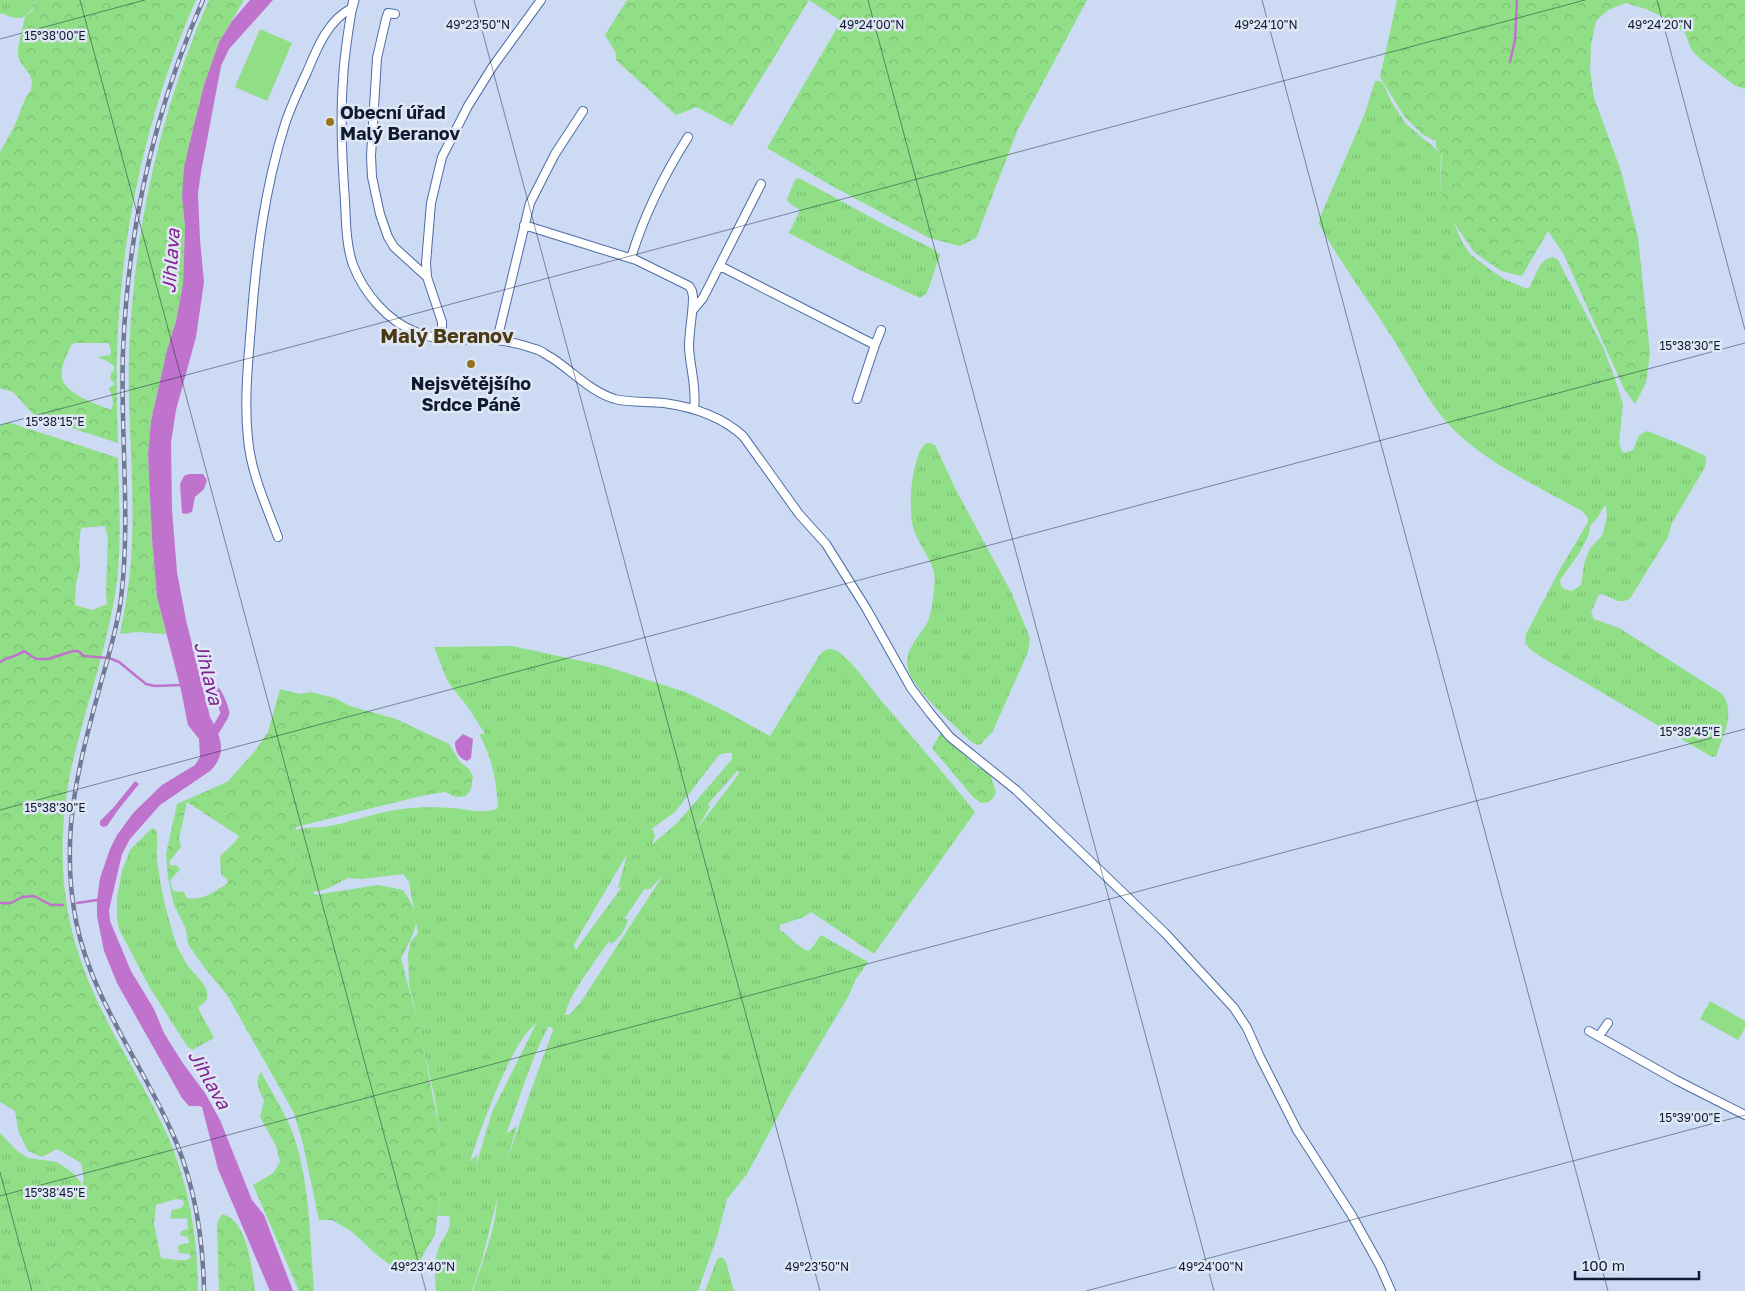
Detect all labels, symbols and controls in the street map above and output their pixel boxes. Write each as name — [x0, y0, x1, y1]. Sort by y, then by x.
text: 49°23'50"N — [446, 17, 510, 32]
text: 49°24'00"N — [840, 17, 904, 32]
text: 49°24'10"N — [1234, 17, 1298, 32]
text: 49°24'20"N — [1628, 17, 1692, 32]
text: 15°38'00"E — [24, 28, 86, 43]
place label: Obecní úřad Malý Beranov — [340, 101, 460, 144]
marker: Obecní úřad Malý Beranov — [324, 116, 336, 128]
water label: Jihlava — [156, 227, 184, 294]
district label: Malý Beranov — [380, 323, 514, 347]
text: 15°38'30"E — [1660, 338, 1720, 353]
marker: Nejsvětějšího Srdce Páně — [465, 358, 477, 370]
place label: Nejsvětějšího Srdce Páně — [411, 372, 531, 415]
text: 15°38'15"E — [25, 414, 85, 429]
water label: Jihlava — [190, 639, 228, 708]
text: 15°38'45"E — [1660, 724, 1720, 739]
text: 15°38'30"E — [25, 800, 85, 815]
water label: Jihlava — [184, 1045, 237, 1114]
text: 15°39'00"E — [1659, 1110, 1721, 1125]
text: 15°38'45"E — [25, 1185, 85, 1200]
scale bar — [1575, 1248, 1699, 1280]
text: 100 m — [1582, 1256, 1625, 1274]
text: 49°23'40"N — [391, 1259, 455, 1274]
text: 49°23'50"N — [785, 1259, 849, 1274]
text: 49°24'00"N — [1179, 1259, 1243, 1274]

